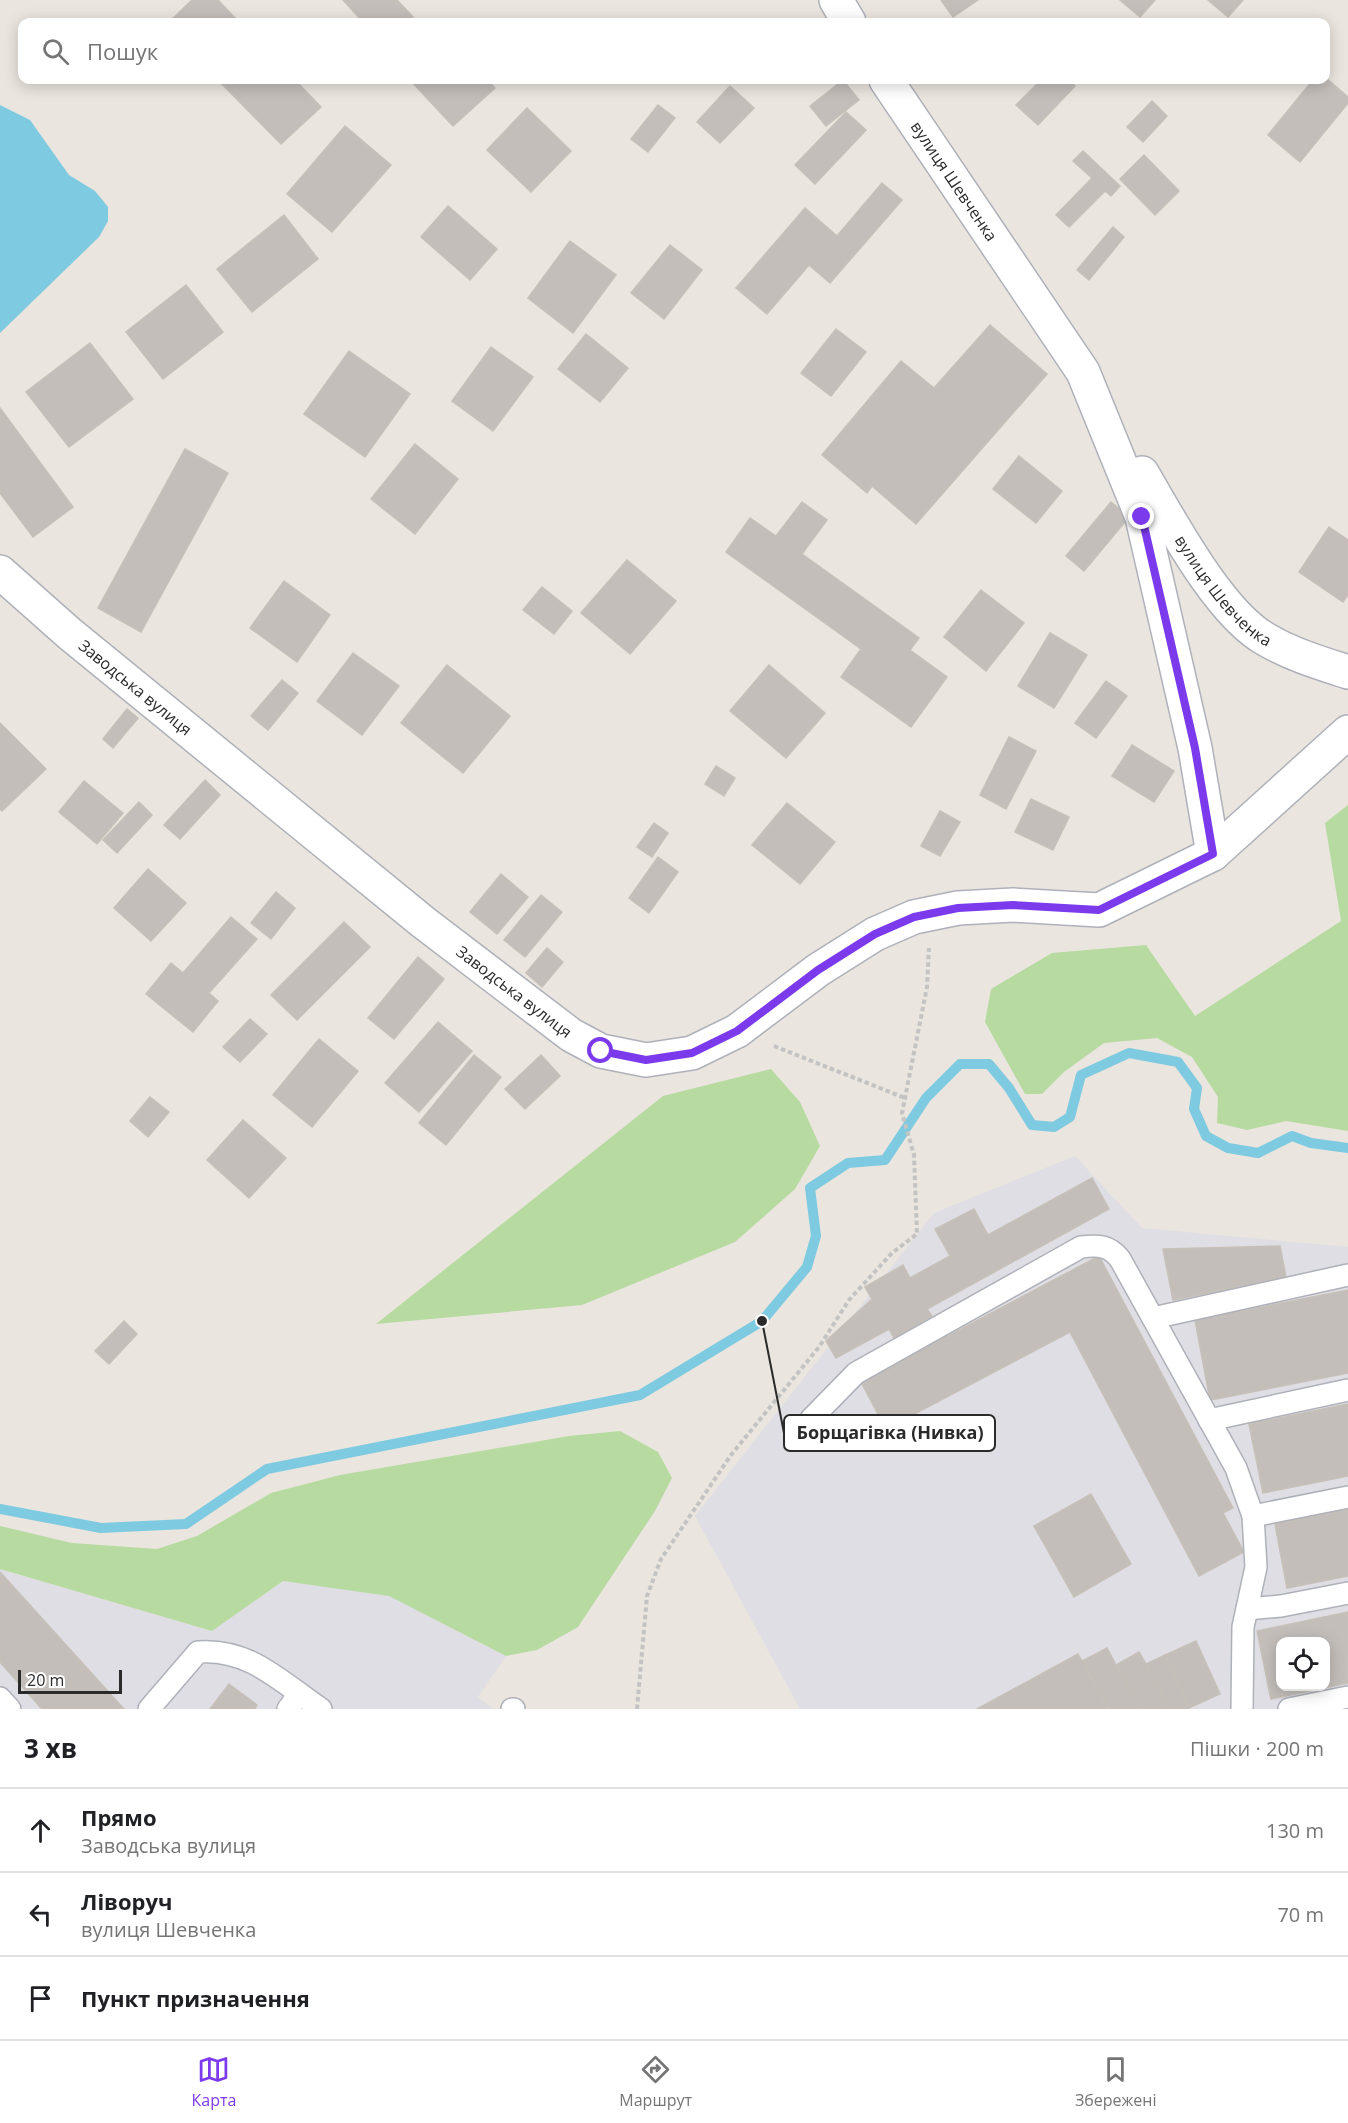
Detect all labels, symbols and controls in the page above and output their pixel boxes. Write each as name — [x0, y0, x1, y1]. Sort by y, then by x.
search box — [18, 18, 1330, 84]
icon: search — [39, 35, 72, 68]
text: Пошук — [87, 36, 158, 66]
street label: вулиця Шевченка — [906, 117, 1003, 245]
route end — [1128, 503, 1154, 529]
street label: вулиця Шевченка — [1170, 531, 1275, 651]
street label: Заводська вулиця — [74, 635, 197, 740]
street label: Заводська вулиця — [452, 940, 577, 1043]
route start — [587, 1037, 613, 1063]
callout: Борщагівка (Нивка) — [784, 1415, 995, 1451]
text: Борщагівка (Нивка) — [796, 1420, 984, 1444]
map controls — [1276, 1637, 1330, 1691]
button: locate — [1276, 1637, 1330, 1691]
scale bar — [18, 1667, 122, 1694]
text: 20 m — [27, 1669, 64, 1691]
text: 3 хв — [24, 1730, 77, 1766]
text: Пішки · 200 m — [1190, 1735, 1324, 1762]
text: Прямо — [81, 1802, 157, 1832]
icon: ahead — [24, 1814, 57, 1847]
text: 130 m — [1266, 1817, 1324, 1844]
text: Заводська вулиця — [81, 1832, 256, 1859]
text: Ліворуч — [81, 1886, 172, 1916]
icon: left — [24, 1898, 57, 1931]
text: 70 m — [1277, 1901, 1324, 1928]
text: вулиця Шевченка — [81, 1916, 256, 1943]
icon: arrive — [24, 1982, 57, 2015]
text: Пункт призначення — [81, 1983, 310, 2013]
tab: Карта — [191, 2053, 236, 2111]
tab: Маршрут — [619, 2053, 692, 2111]
tab: Збережені — [1075, 2053, 1156, 2111]

